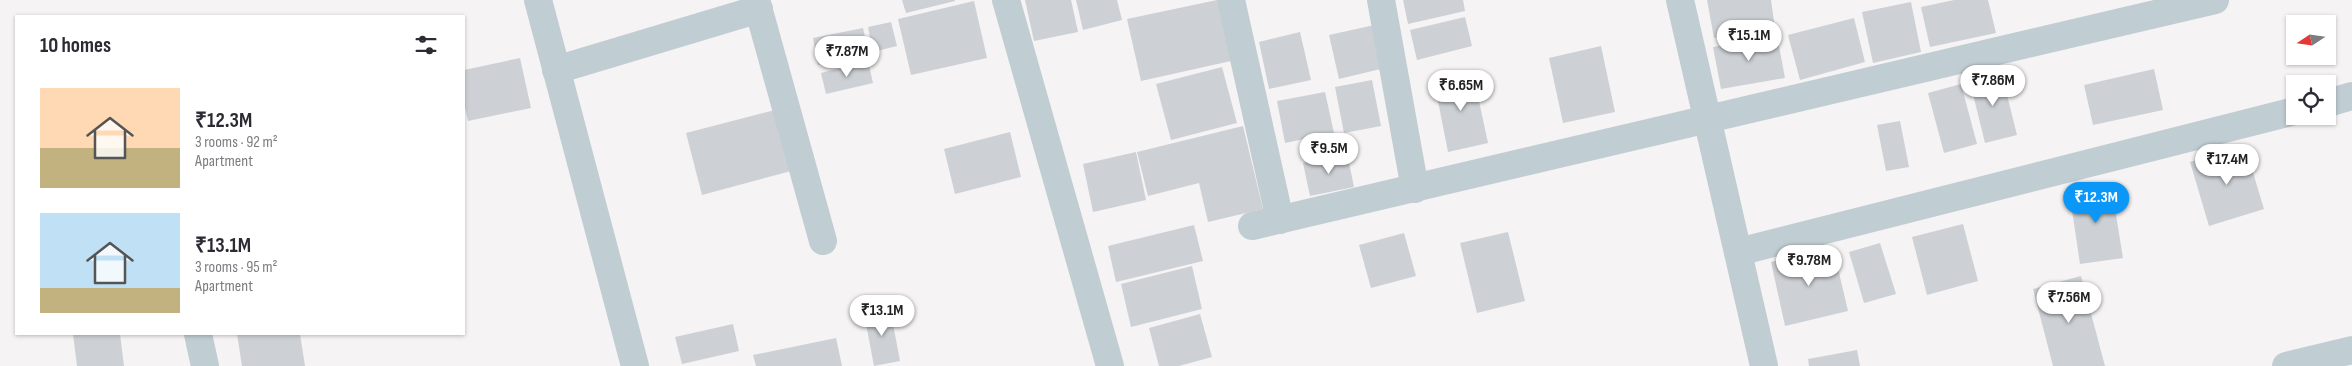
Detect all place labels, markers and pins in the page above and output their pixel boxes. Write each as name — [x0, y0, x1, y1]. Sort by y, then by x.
pin: ₹15.1M — [1708, 20, 1790, 62]
pin: ₹7.87M — [806, 36, 888, 78]
pin: ₹7.86M — [1952, 64, 2034, 107]
pin: ₹6.65M — [1420, 70, 1502, 112]
pin: ₹9.5M — [1294, 132, 1364, 175]
pin: ₹17.4M — [2186, 144, 2268, 186]
pin: ₹12.3M — [2055, 182, 2137, 224]
pin: ₹9.78M — [1768, 244, 1850, 287]
pin: ₹7.56M — [2028, 282, 2110, 324]
pin: ₹13.1M — [841, 294, 923, 337]

